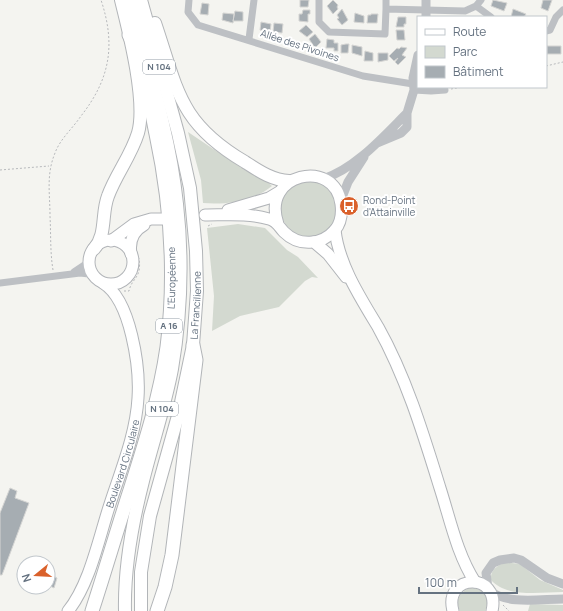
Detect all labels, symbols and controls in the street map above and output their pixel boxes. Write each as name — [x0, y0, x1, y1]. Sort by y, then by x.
legend — [417, 16, 547, 88]
text: Route — [453, 23, 486, 40]
street label: Allée des Pivoines — [259, 26, 341, 64]
text: Parc — [453, 43, 478, 60]
road number: N 104 — [143, 60, 175, 74]
text: Bâtiment — [453, 63, 504, 80]
place label: Rond-Point d'Attainville — [363, 193, 416, 219]
bus stop icon: Rond-Point d'Attainville — [338, 195, 360, 217]
street label: L'Européenne — [164, 246, 178, 309]
street label: La Francilienne — [186, 271, 204, 340]
road number: A 16 — [156, 319, 182, 333]
road number: N 104 — [146, 402, 178, 416]
street label: Boulevard Circulaire — [102, 418, 142, 510]
north arrow — [16, 555, 56, 595]
scale bar — [419, 569, 517, 595]
text: N — [18, 572, 34, 584]
text: 100 m — [425, 574, 457, 591]

